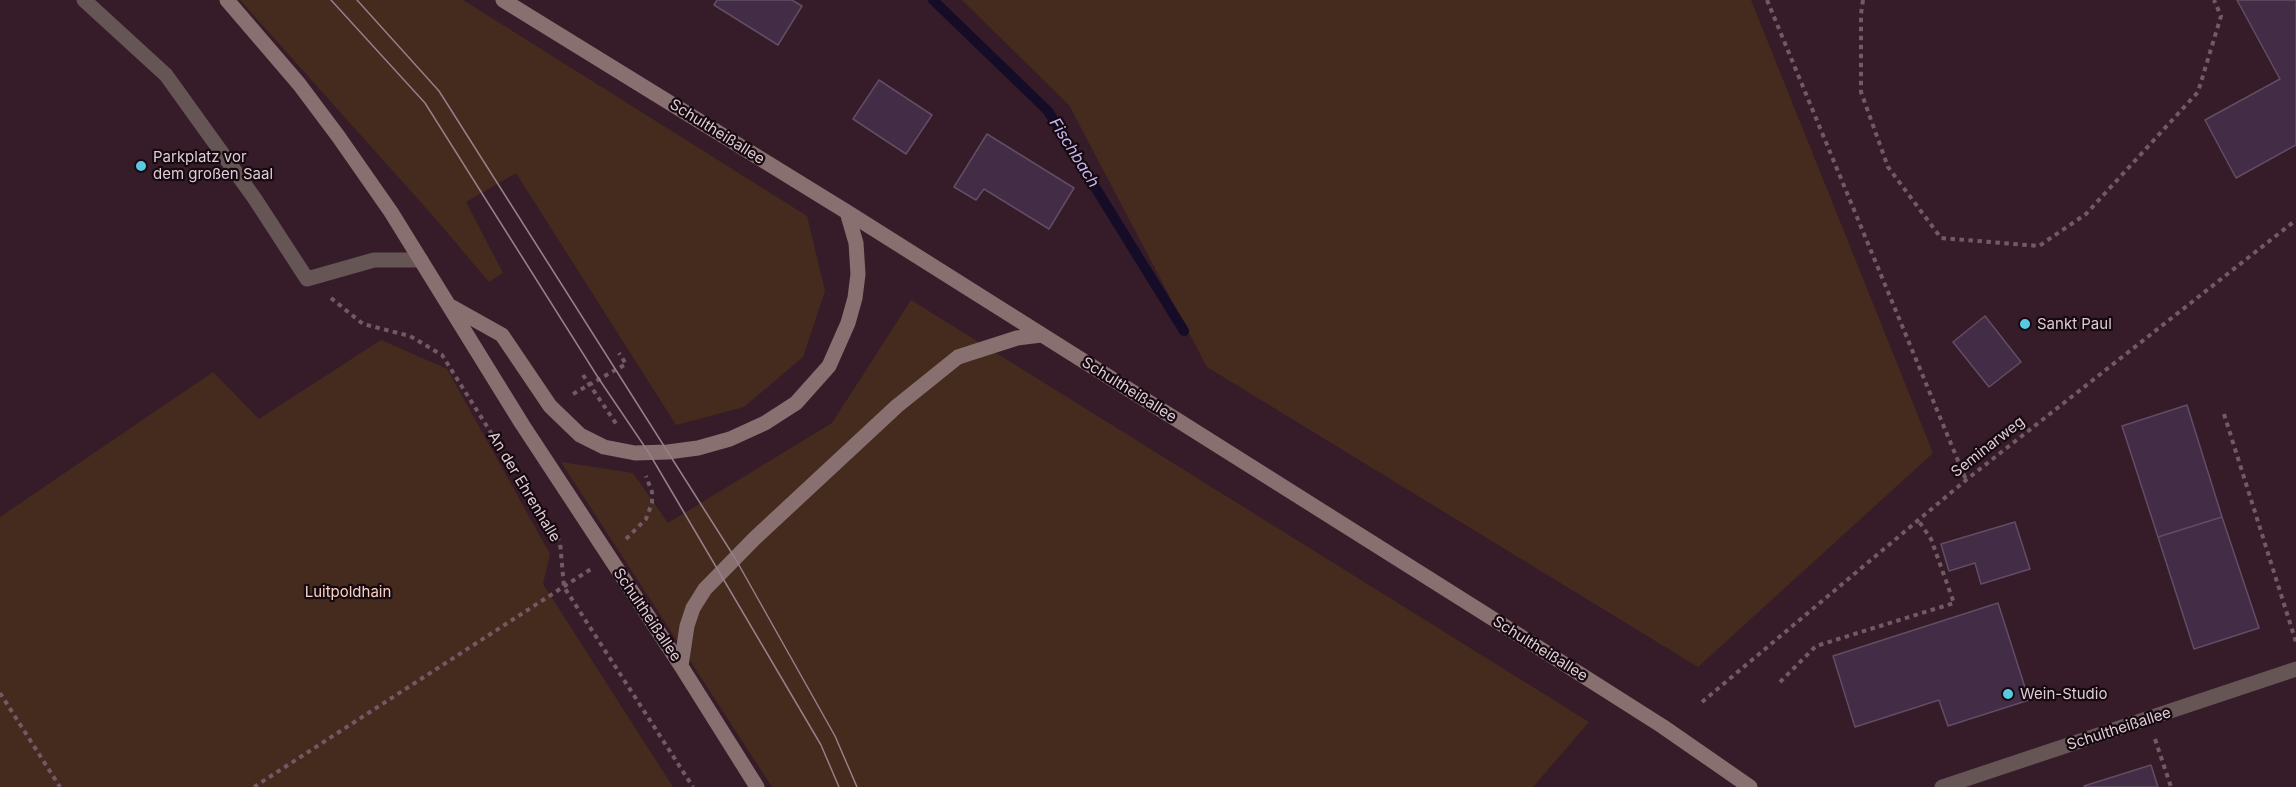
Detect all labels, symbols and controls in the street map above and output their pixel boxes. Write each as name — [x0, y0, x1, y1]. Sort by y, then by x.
street label: Schultheißallee — [666, 96, 768, 168]
water label: Fischbach — [1045, 115, 1103, 191]
place label: Parkplatz vor dem großen Saal — [153, 148, 273, 183]
marker: Parkplatz vor dem großen Saal — [134, 159, 148, 173]
place label: Sankt Paul — [2037, 315, 2112, 333]
marker: Sankt Paul — [2018, 317, 2032, 331]
street label: Schultheißallee — [1078, 354, 1180, 426]
street label: Seminarweg — [1948, 413, 2028, 481]
street label: An der Ehrenhalle — [484, 429, 564, 545]
street label: Schultheißallee — [609, 565, 685, 665]
park label: Luitpoldhain — [305, 583, 391, 601]
street label: Schultheißallee — [1489, 613, 1591, 685]
place label: Wein-Studio — [2020, 685, 2107, 703]
marker: Wein-Studio — [2001, 687, 2015, 701]
street label: Schultheißallee — [2065, 704, 2173, 754]

